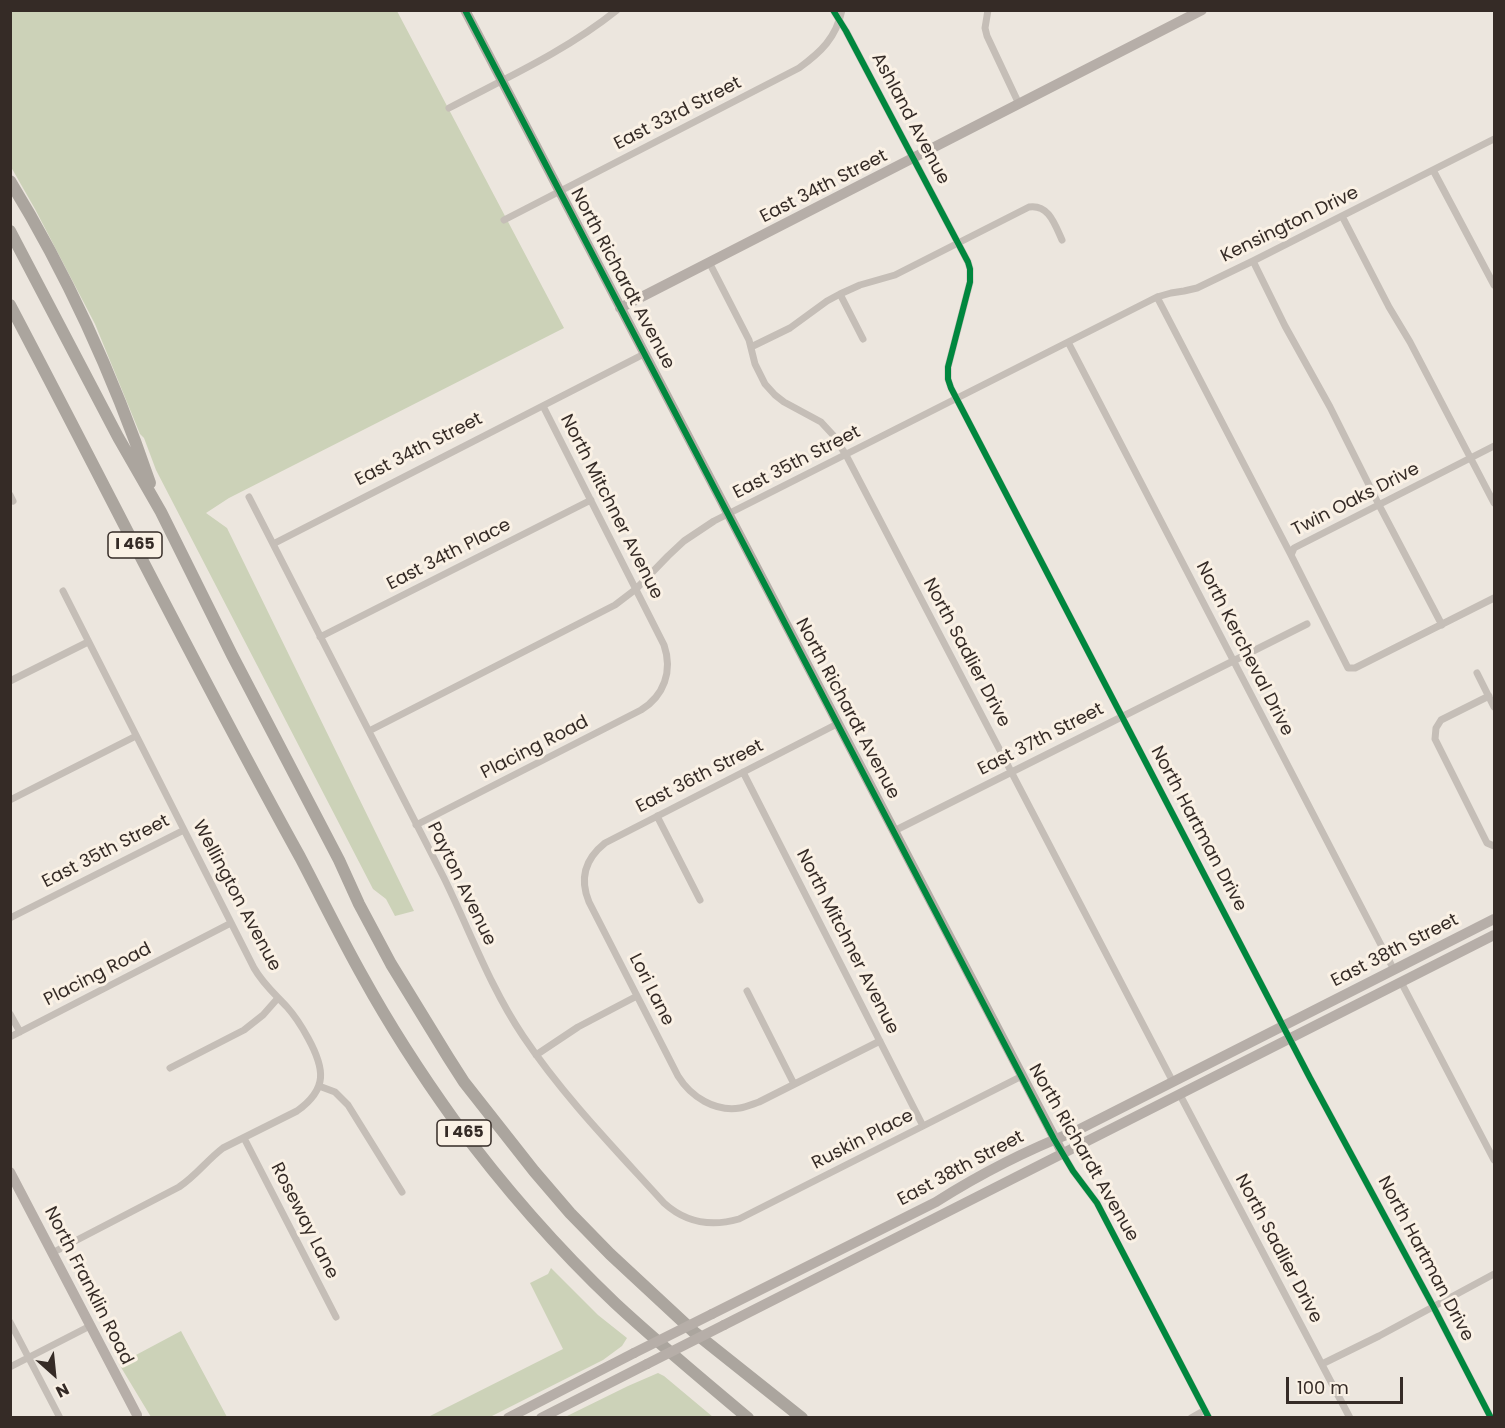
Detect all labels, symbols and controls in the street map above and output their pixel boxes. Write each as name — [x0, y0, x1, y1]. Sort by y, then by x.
street label: Ashland Avenue — [866, 50, 954, 188]
street label: East 33rd Street — [611, 73, 745, 155]
street label: East 34th Street — [757, 146, 891, 228]
street label: Kensington Drive — [1218, 182, 1362, 268]
street label: North Richardt Avenue — [565, 185, 679, 373]
street label: East 34th Street — [352, 409, 486, 491]
street label: North Mitchner Avenue — [555, 411, 667, 603]
street label: East 35th Street — [730, 422, 864, 504]
street label: Twin Oaks Drive — [1289, 459, 1423, 541]
street label: East 34th Place — [383, 514, 515, 596]
road number: I 465 — [108, 532, 162, 558]
street label: North Kercheval Drive — [1191, 558, 1297, 740]
street label: North Sadlier Drive — [918, 575, 1014, 731]
street label: North Richardt Avenue — [790, 615, 904, 803]
street label: East 37th Street — [975, 699, 1107, 781]
street label: Placing Road — [478, 712, 592, 784]
street label: East 36th Street — [633, 736, 767, 818]
street label: North Hartman Drive — [1145, 743, 1251, 915]
street label: East 35th Street — [39, 811, 173, 893]
street label: Wellington Avenue — [187, 817, 285, 975]
street label: Payton Avenue — [422, 819, 500, 949]
street label: North Mitchner Avenue — [791, 846, 903, 1038]
street label: East 38th Street — [1328, 910, 1462, 992]
street label: Placing Road — [41, 939, 155, 1011]
street label: Lori Lane — [624, 950, 678, 1030]
street label: North Richardt Avenue — [1023, 1060, 1143, 1246]
street label: Ruskin Place — [809, 1105, 917, 1175]
road number: I 465 — [437, 1120, 491, 1146]
street label: East 38th Street — [894, 1127, 1028, 1211]
street label: Roseway Lane — [265, 1159, 343, 1283]
street label: North Sadlier Drive — [1230, 1171, 1326, 1327]
street label: North Hartman Drive — [1372, 1173, 1478, 1345]
street label: North Franklin Road — [39, 1203, 137, 1369]
north arrow — [24, 1344, 84, 1404]
scale bar — [1289, 1365, 1406, 1403]
text: 100 m — [1297, 1375, 1349, 1400]
text: N — [52, 1377, 73, 1403]

